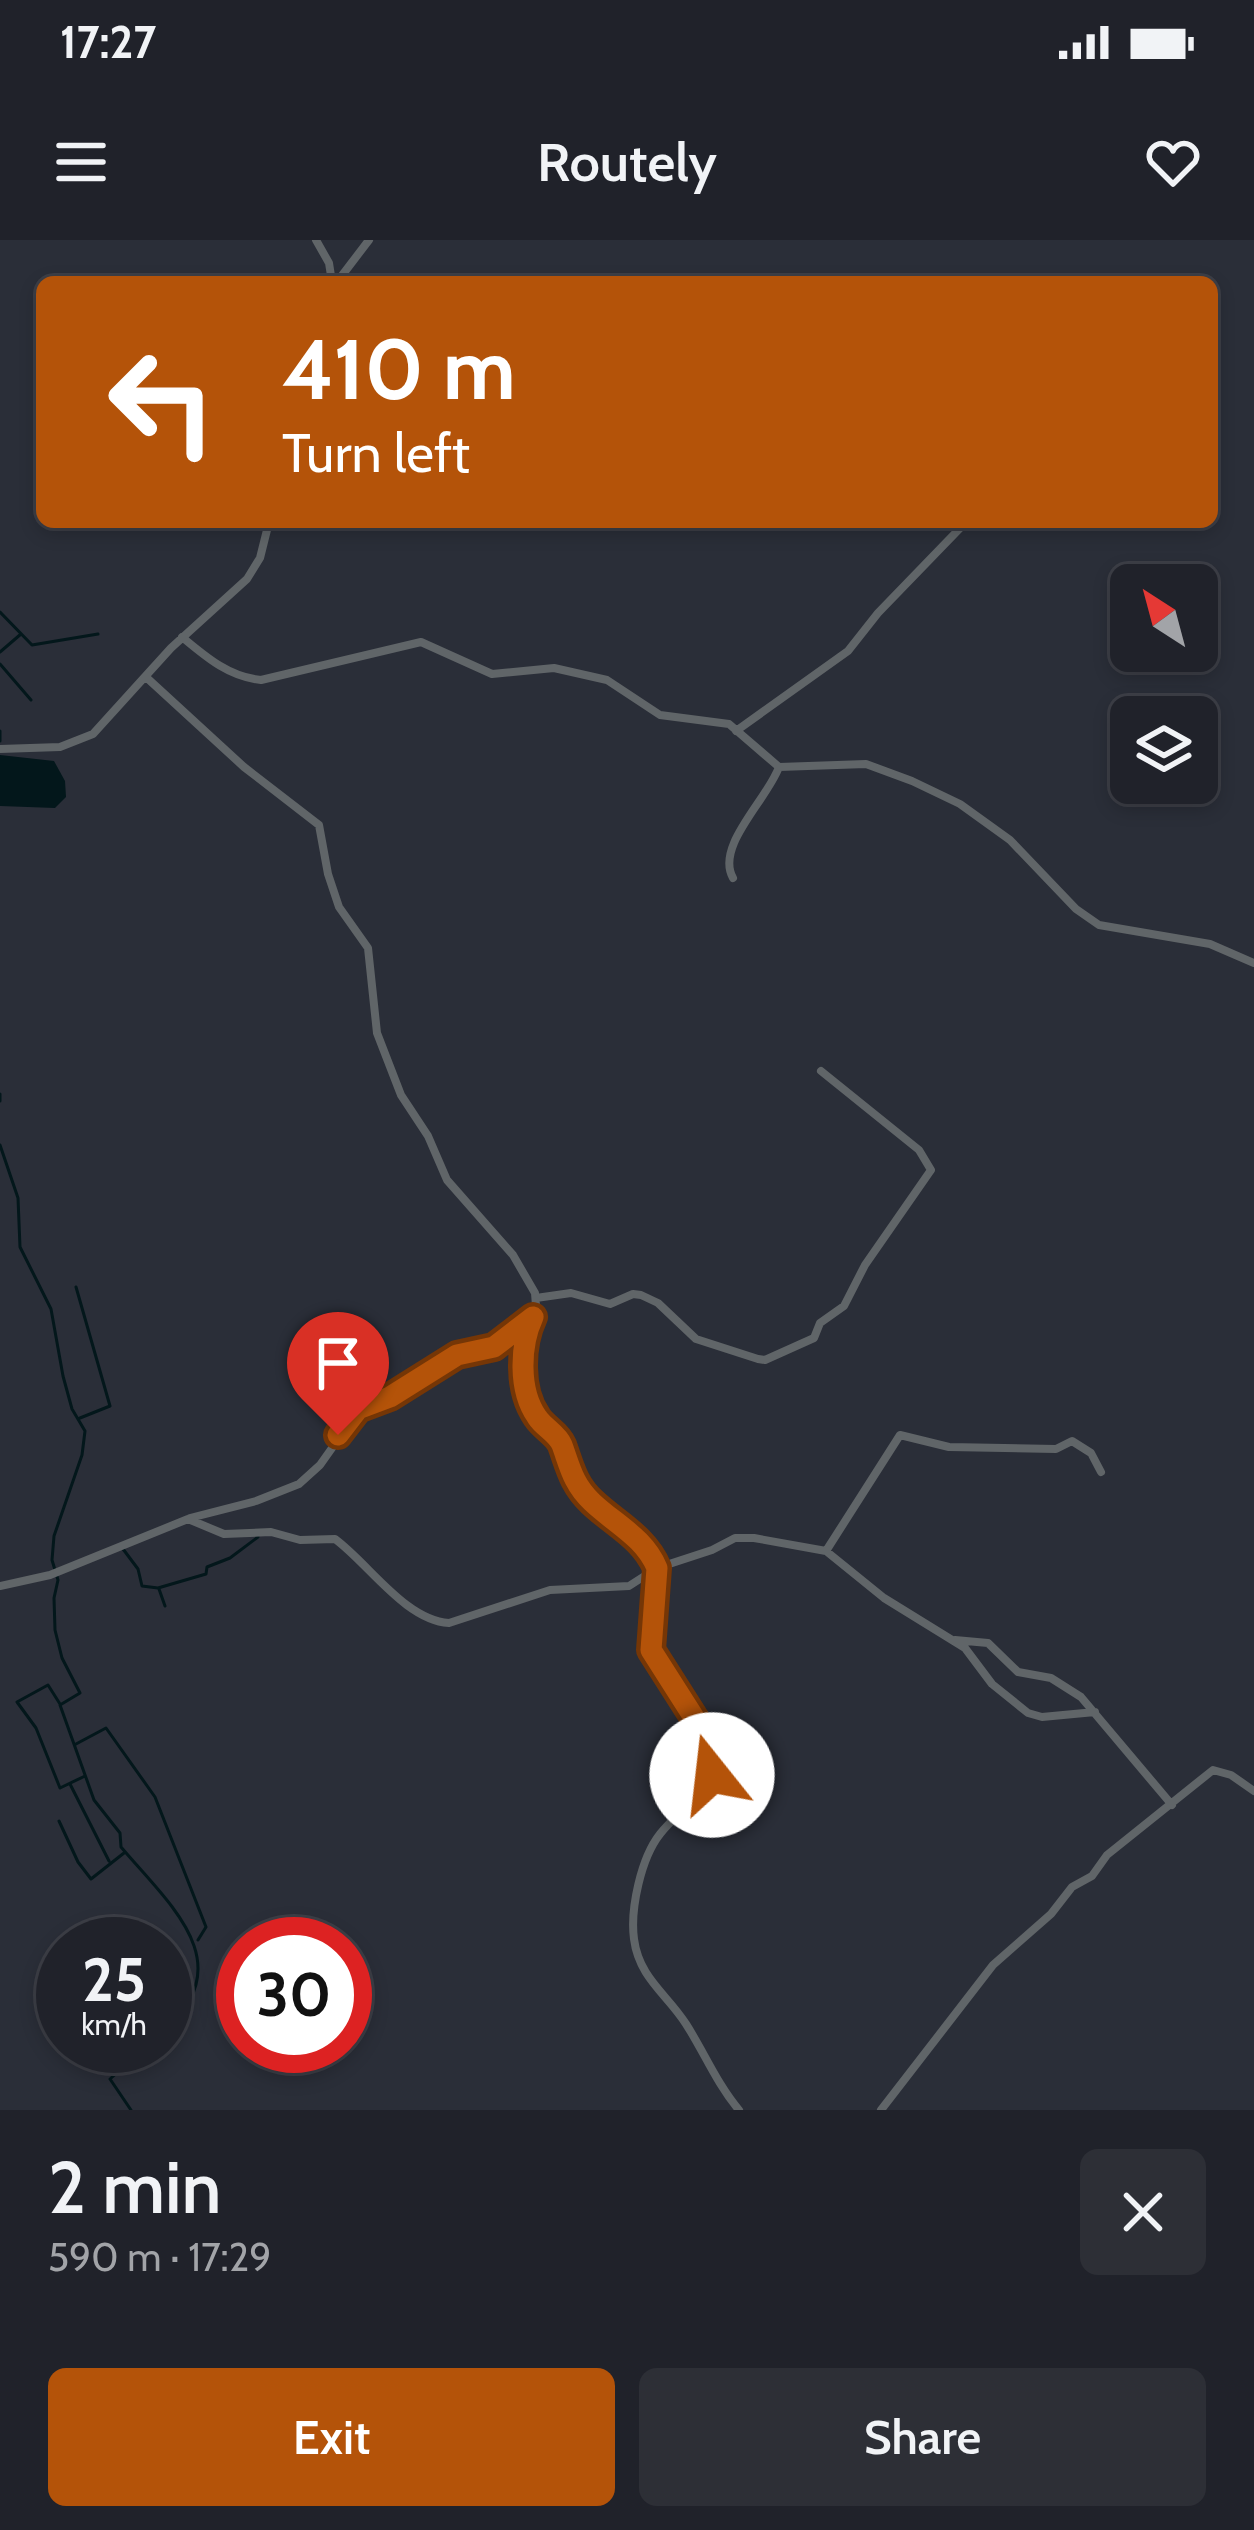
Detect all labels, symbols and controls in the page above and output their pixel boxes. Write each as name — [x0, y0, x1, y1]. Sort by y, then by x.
text: 17:27 — [60, 15, 156, 69]
icon: menu — [48, 129, 114, 195]
text: Routely — [537, 129, 717, 195]
icon: heart — [1140, 129, 1206, 195]
text: 410 m — [282, 318, 516, 420]
icon: left — [84, 324, 240, 480]
text: Turn left — [282, 420, 470, 486]
north arrow — [1110, 564, 1218, 672]
map controls — [1110, 564, 1218, 804]
button: layers — [1110, 696, 1218, 804]
pin — [287, 1312, 389, 1435]
icon: arrive — [305, 1330, 371, 1396]
position arrow — [649, 1712, 775, 1838]
speed limit sign: 30 — [216, 1917, 372, 2073]
text: 25 — [82, 1943, 146, 2016]
text: km/h — [81, 2006, 147, 2043]
text: 2 min — [48, 2144, 221, 2231]
button: close — [1080, 2149, 1206, 2275]
text: 590 m · 17:29 — [48, 2233, 271, 2281]
button: Exit — [48, 2368, 615, 2506]
button: Share — [639, 2368, 1206, 2506]

